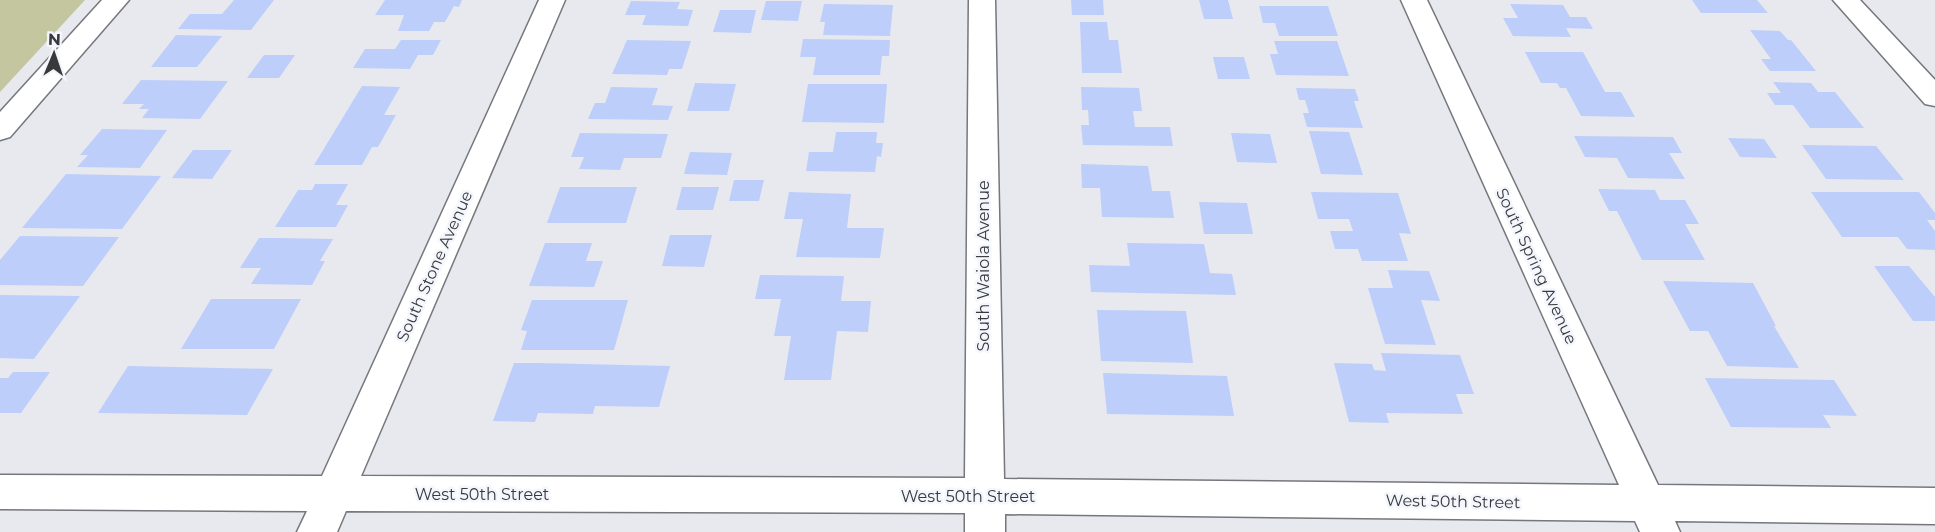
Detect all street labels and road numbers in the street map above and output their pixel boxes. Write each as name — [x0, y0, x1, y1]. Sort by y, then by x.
street label: South Waiola Avenue — [974, 180, 993, 352]
street label: South Spring Avenue — [1492, 185, 1581, 347]
street label: South Stone Avenue — [393, 188, 476, 345]
street label: West 50th Street — [415, 485, 550, 504]
street label: West 50th Street — [901, 487, 1036, 506]
street label: West 50th Street — [1385, 491, 1521, 512]

